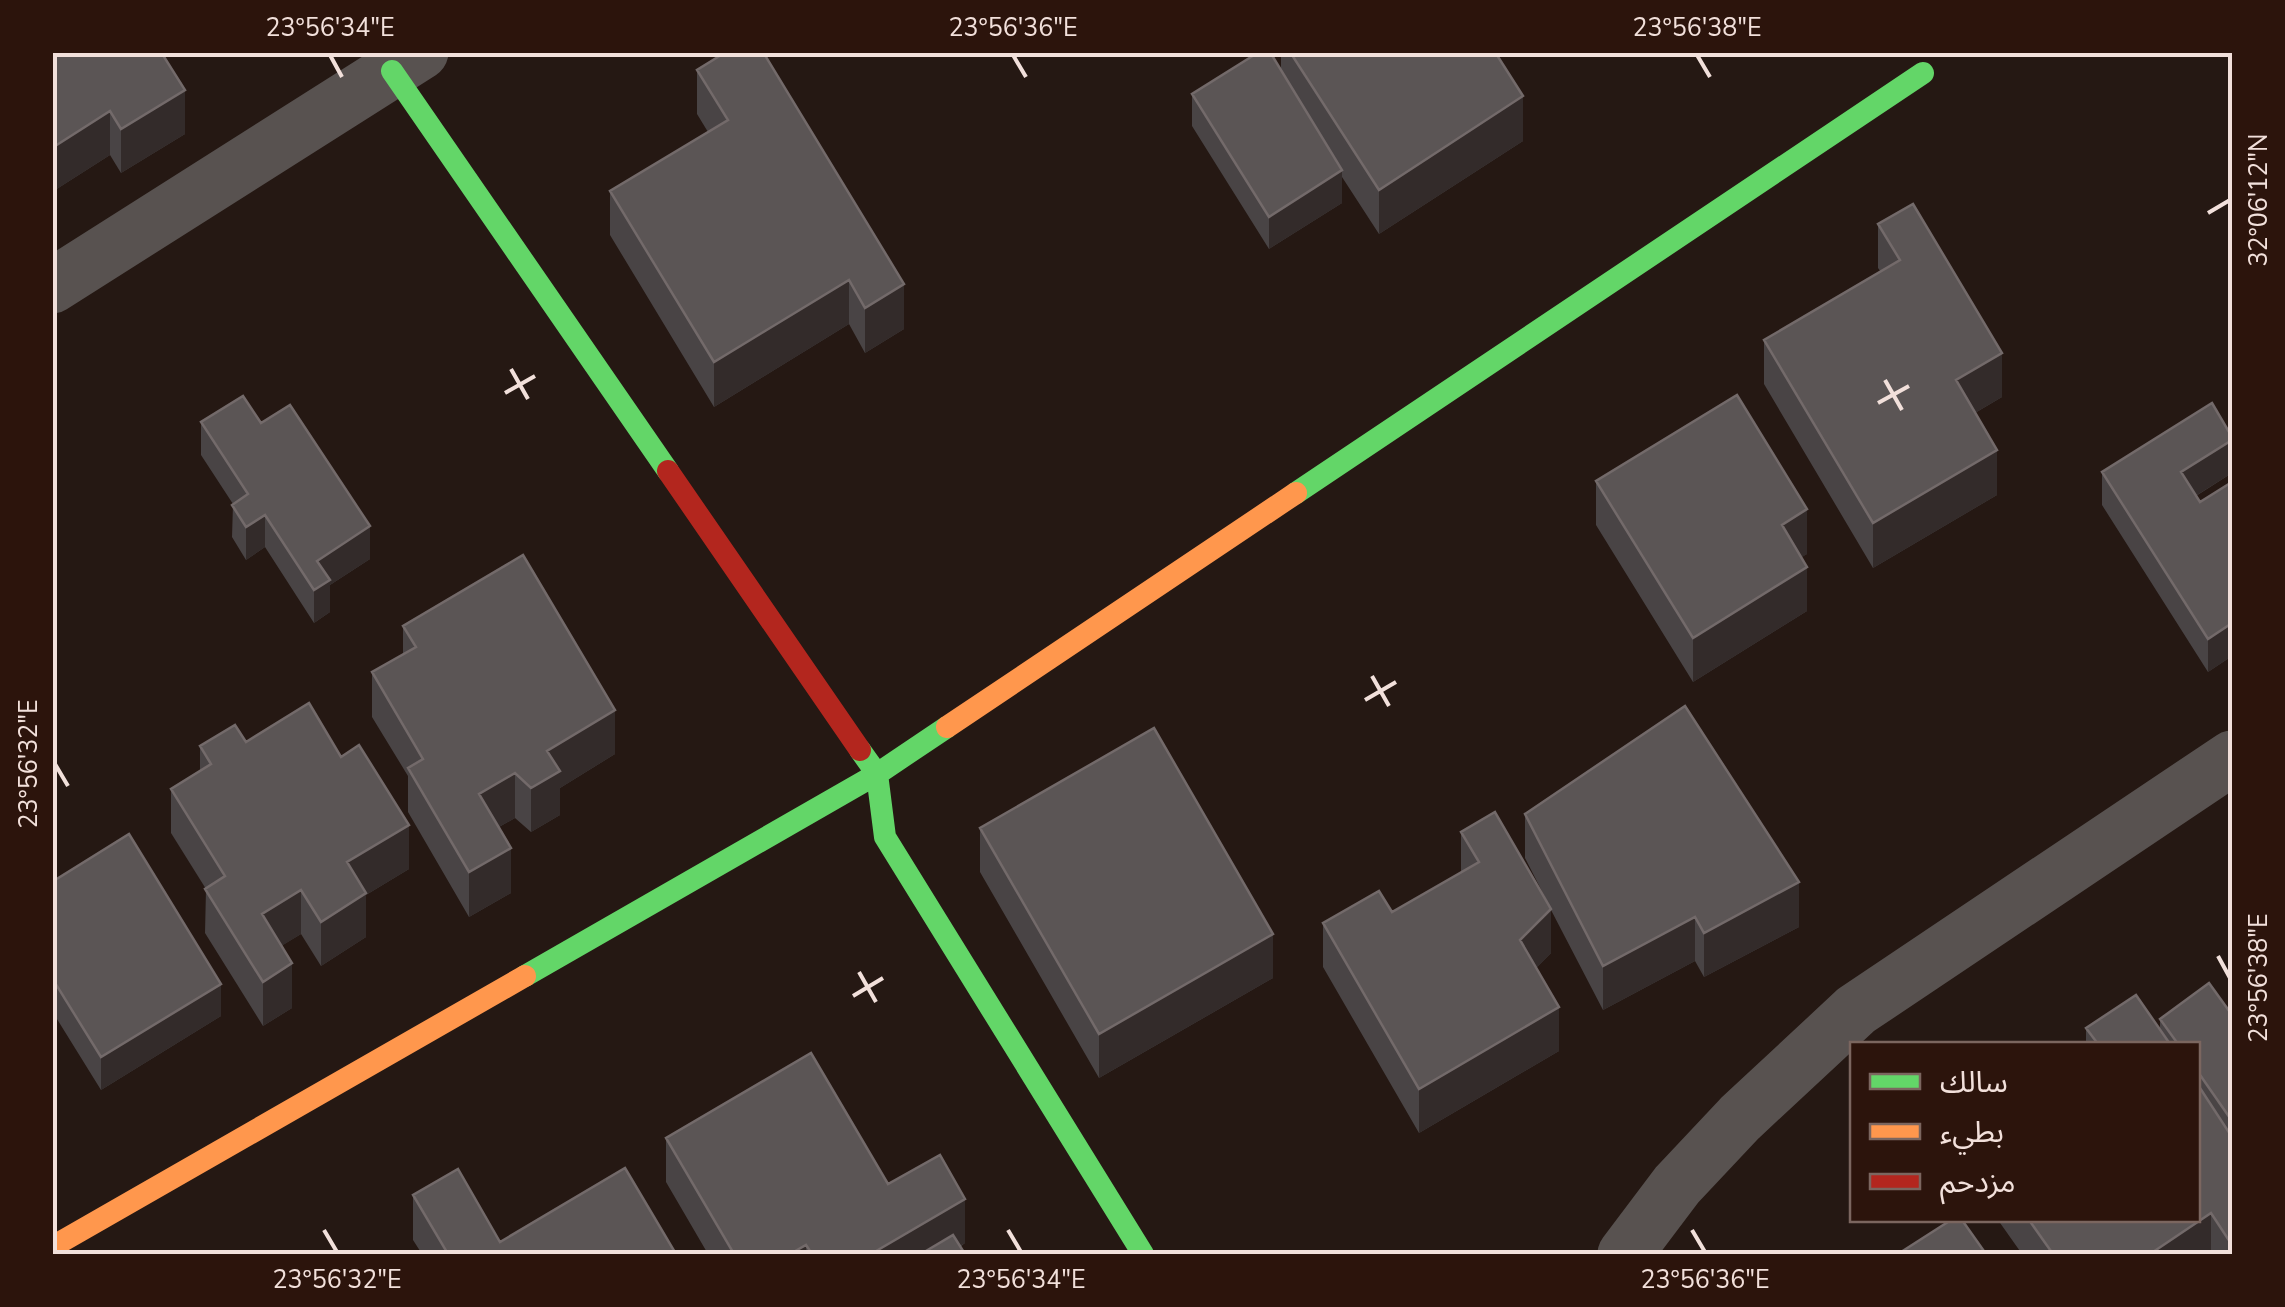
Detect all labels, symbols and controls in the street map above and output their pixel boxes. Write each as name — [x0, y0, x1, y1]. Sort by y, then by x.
text: 23°56'34"E — [265, 11, 395, 45]
text: 23°56'36"E — [948, 11, 1078, 45]
text: 23°56'38"E — [1632, 11, 1762, 45]
text: 32°06'12"N — [2242, 133, 2276, 267]
text: 23°56'32"E — [12, 699, 46, 829]
text: 23°56'38"E — [2242, 913, 2276, 1043]
legend — [1850, 1042, 2200, 1222]
text: سالك — [1940, 1062, 2008, 1103]
text: بطيء — [1940, 1112, 2004, 1155]
text: مزدحم — [1940, 1162, 2016, 1205]
text: 23°56'32"E — [272, 1263, 402, 1297]
text: 23°56'34"E — [956, 1263, 1086, 1297]
text: 23°56'36"E — [1640, 1263, 1770, 1297]

